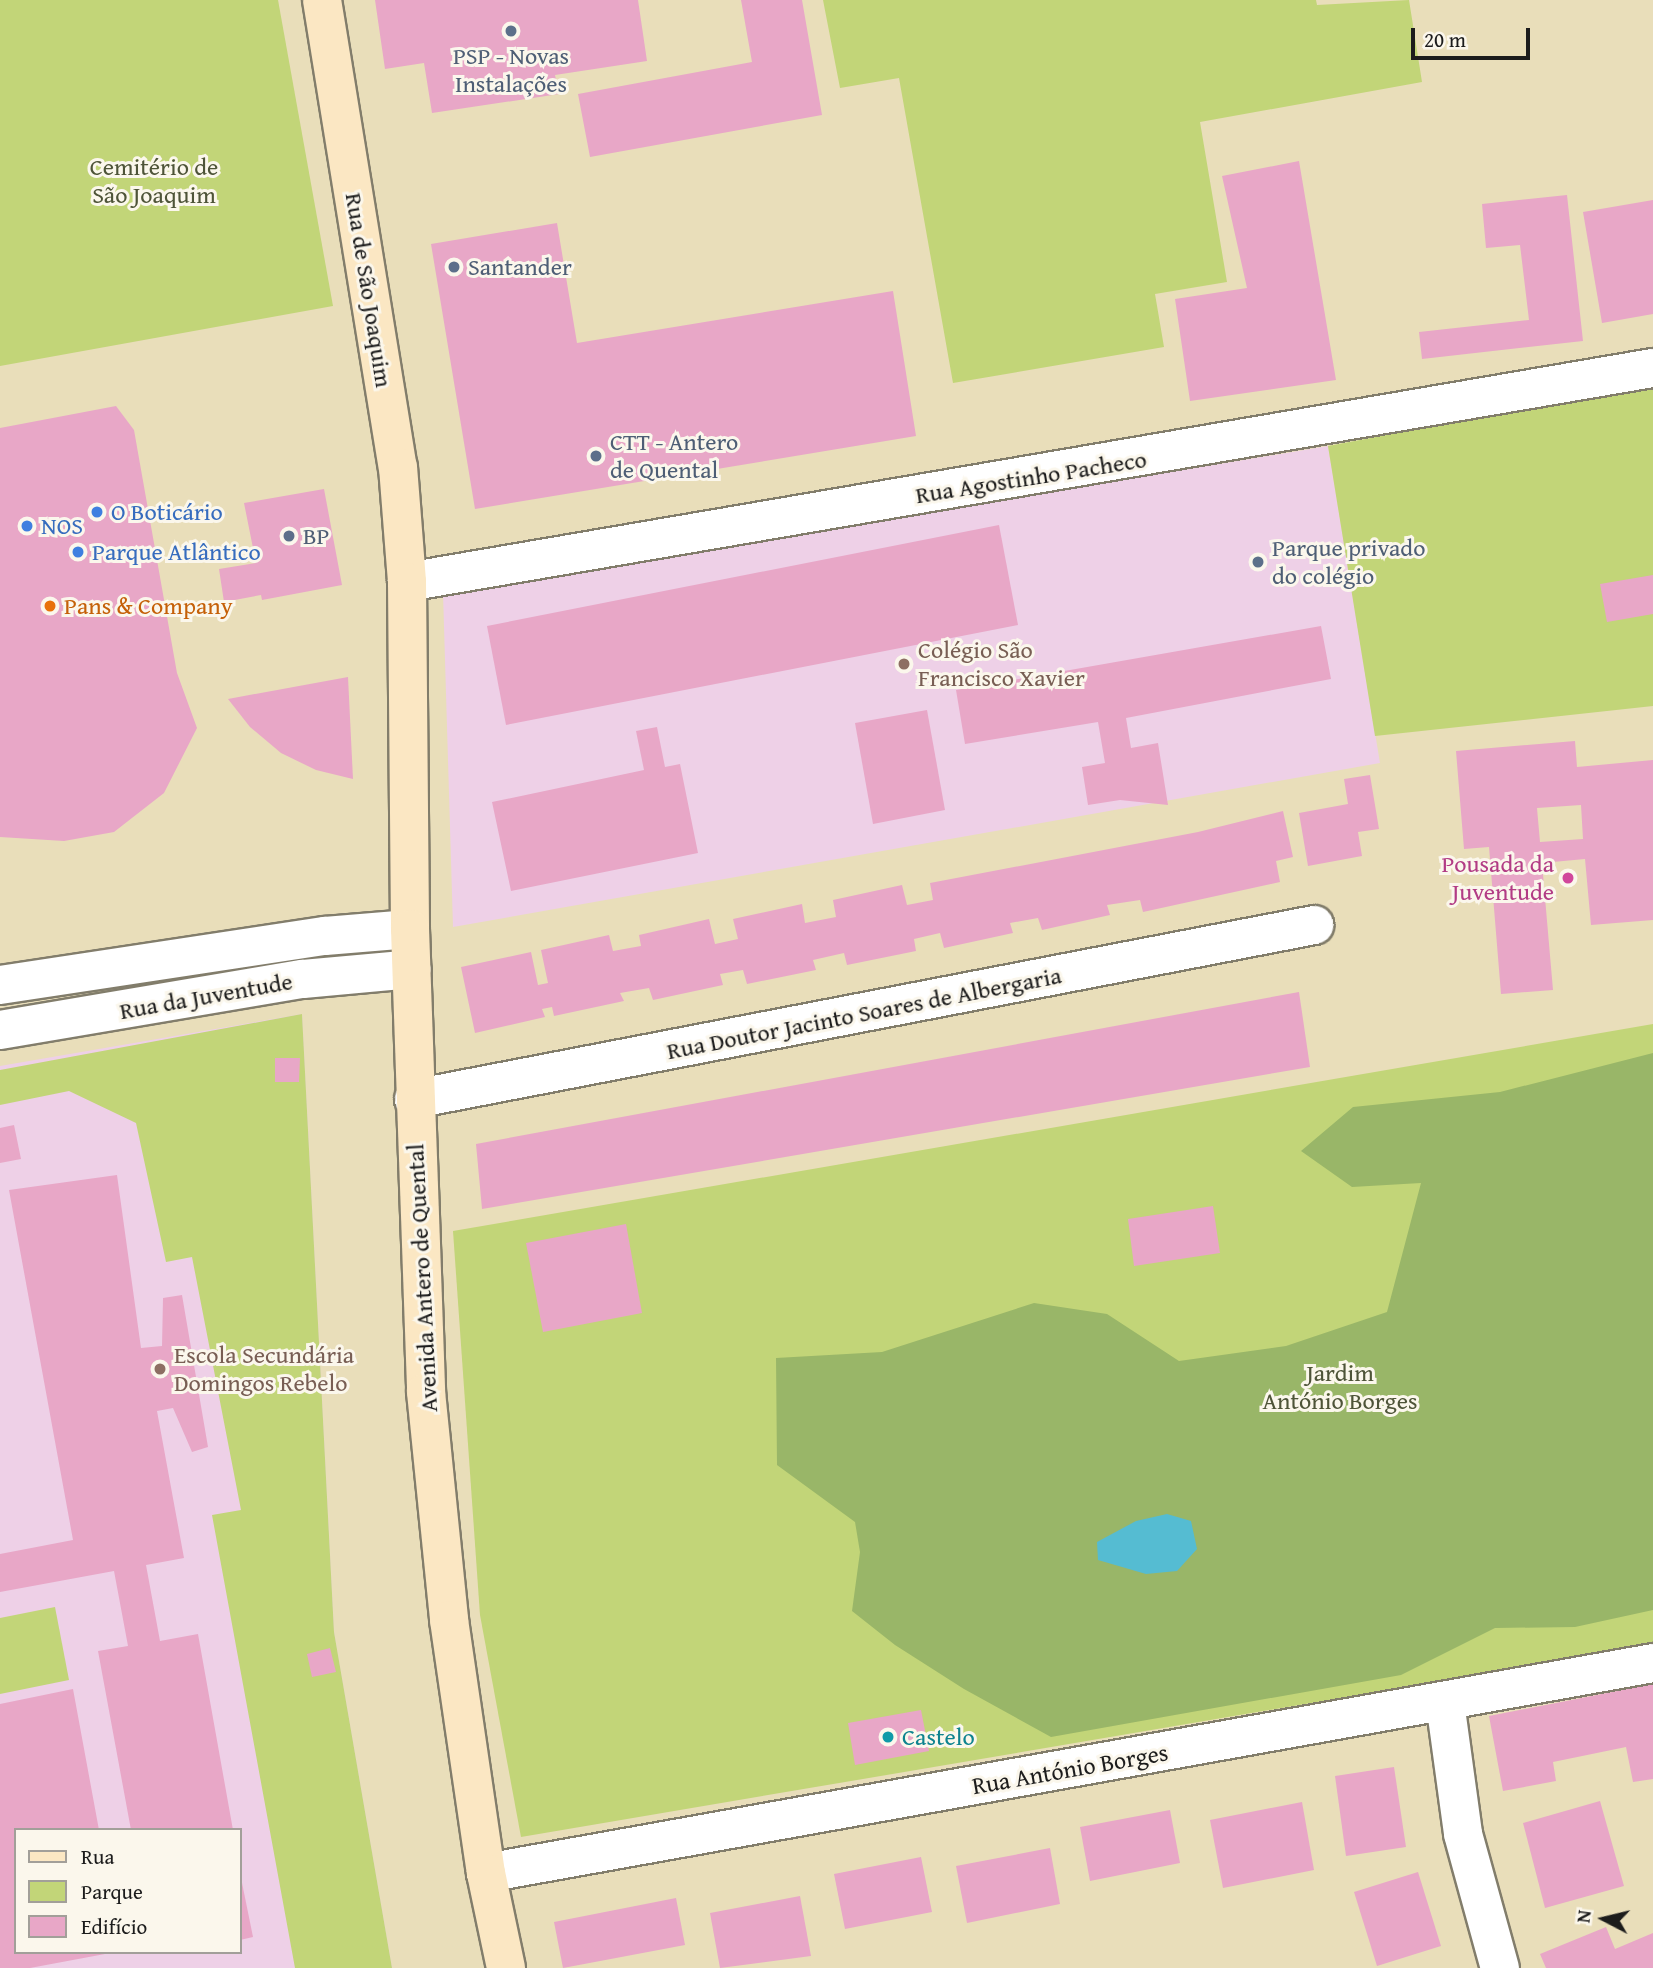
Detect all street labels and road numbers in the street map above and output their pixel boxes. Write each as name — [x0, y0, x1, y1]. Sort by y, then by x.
street label: Rua de São Joaquim — [339, 191, 399, 389]
street label: Rua Agostinho Pacheco — [913, 445, 1149, 509]
street label: Rua Doutor Jacinto Soares de Albergaria — [664, 961, 1064, 1065]
street label: Rua da Juventude — [117, 967, 295, 1025]
street label: Avenida Antero de Quental — [401, 1143, 443, 1413]
street label: Rua António Borges — [970, 1738, 1170, 1800]

